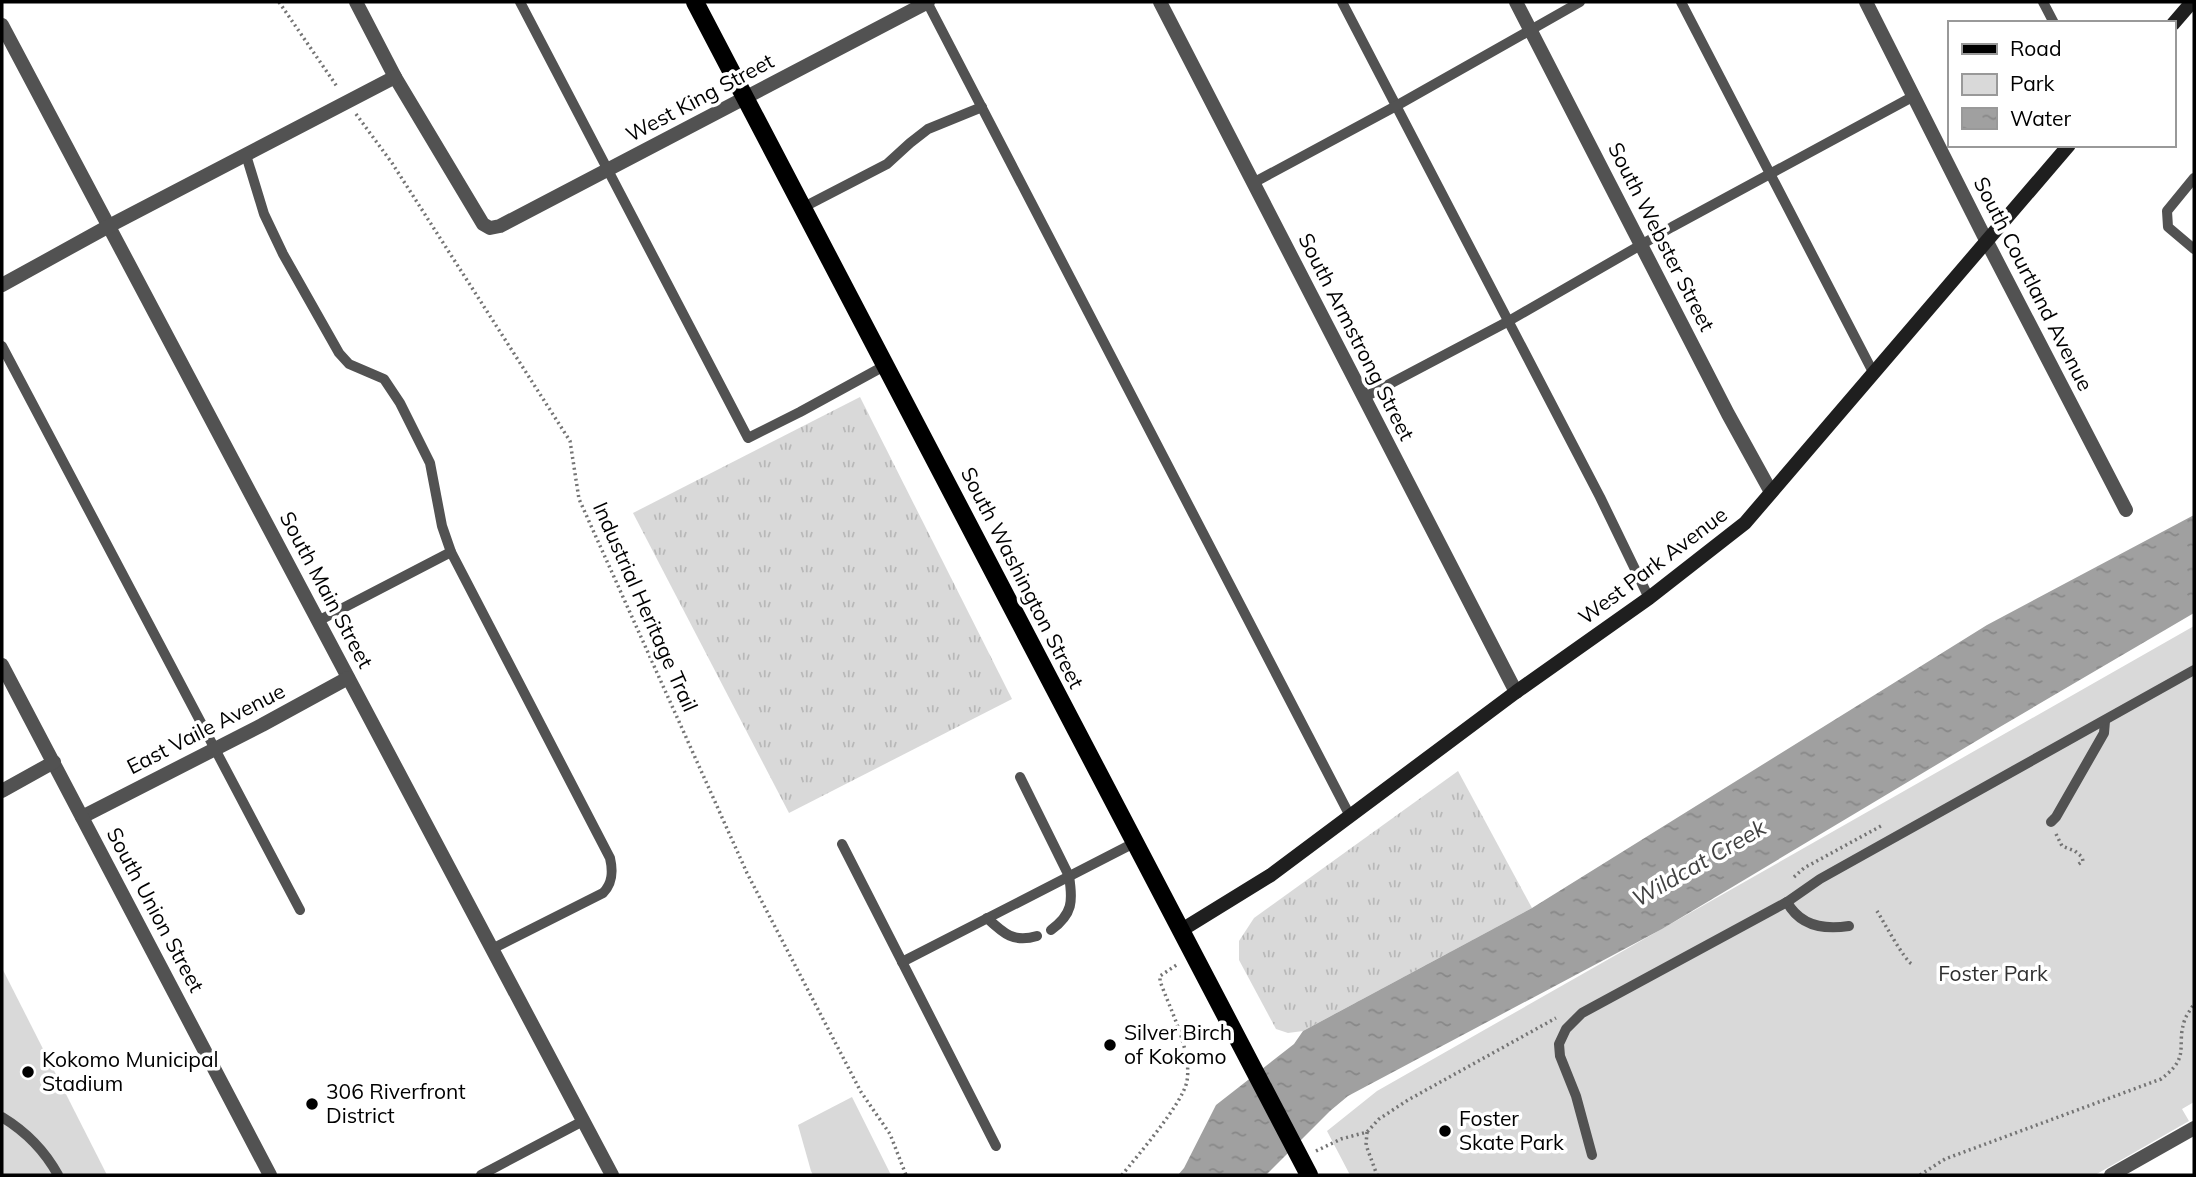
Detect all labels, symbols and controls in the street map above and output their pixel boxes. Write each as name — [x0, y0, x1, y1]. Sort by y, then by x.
legend — [1948, 21, 2175, 147]
text: Road — [2010, 35, 2061, 61]
street label: West King Street — [621, 47, 778, 147]
text: Park — [2010, 70, 2054, 96]
text: Water — [2010, 105, 2071, 131]
street label: South Webster Street — [1603, 138, 1721, 335]
street label: South Courtland Avenue — [1969, 172, 2099, 395]
street label: South Armstrong Street — [1293, 228, 1421, 445]
street label: South Washington Street — [956, 463, 1090, 693]
street label: Industrial Heritage Trail — [588, 498, 704, 715]
street label: West Park Avenue — [1573, 501, 1732, 630]
street label: South Main Street — [275, 507, 379, 672]
street label: East Vaile Avenue — [122, 677, 289, 779]
water label: Wildcat Creek — [1626, 812, 1772, 913]
street label: South Union Street — [101, 823, 210, 996]
park label: Foster Park — [1938, 960, 2048, 986]
place label: Silver Birch of Kokomo — [1124, 1019, 1232, 1069]
marker: Silver Birch of Kokomo — [1102, 1037, 1118, 1053]
place label: Kokomo Municipal Stadium — [42, 1046, 219, 1096]
marker: Kokomo Municipal Stadium — [20, 1064, 36, 1080]
place label: 306 Riverfront District — [326, 1078, 466, 1128]
marker: 306 Riverfront District — [304, 1096, 320, 1112]
place label: Foster Skate Park — [1459, 1105, 1564, 1155]
marker: Foster Skate Park — [1437, 1123, 1453, 1139]

